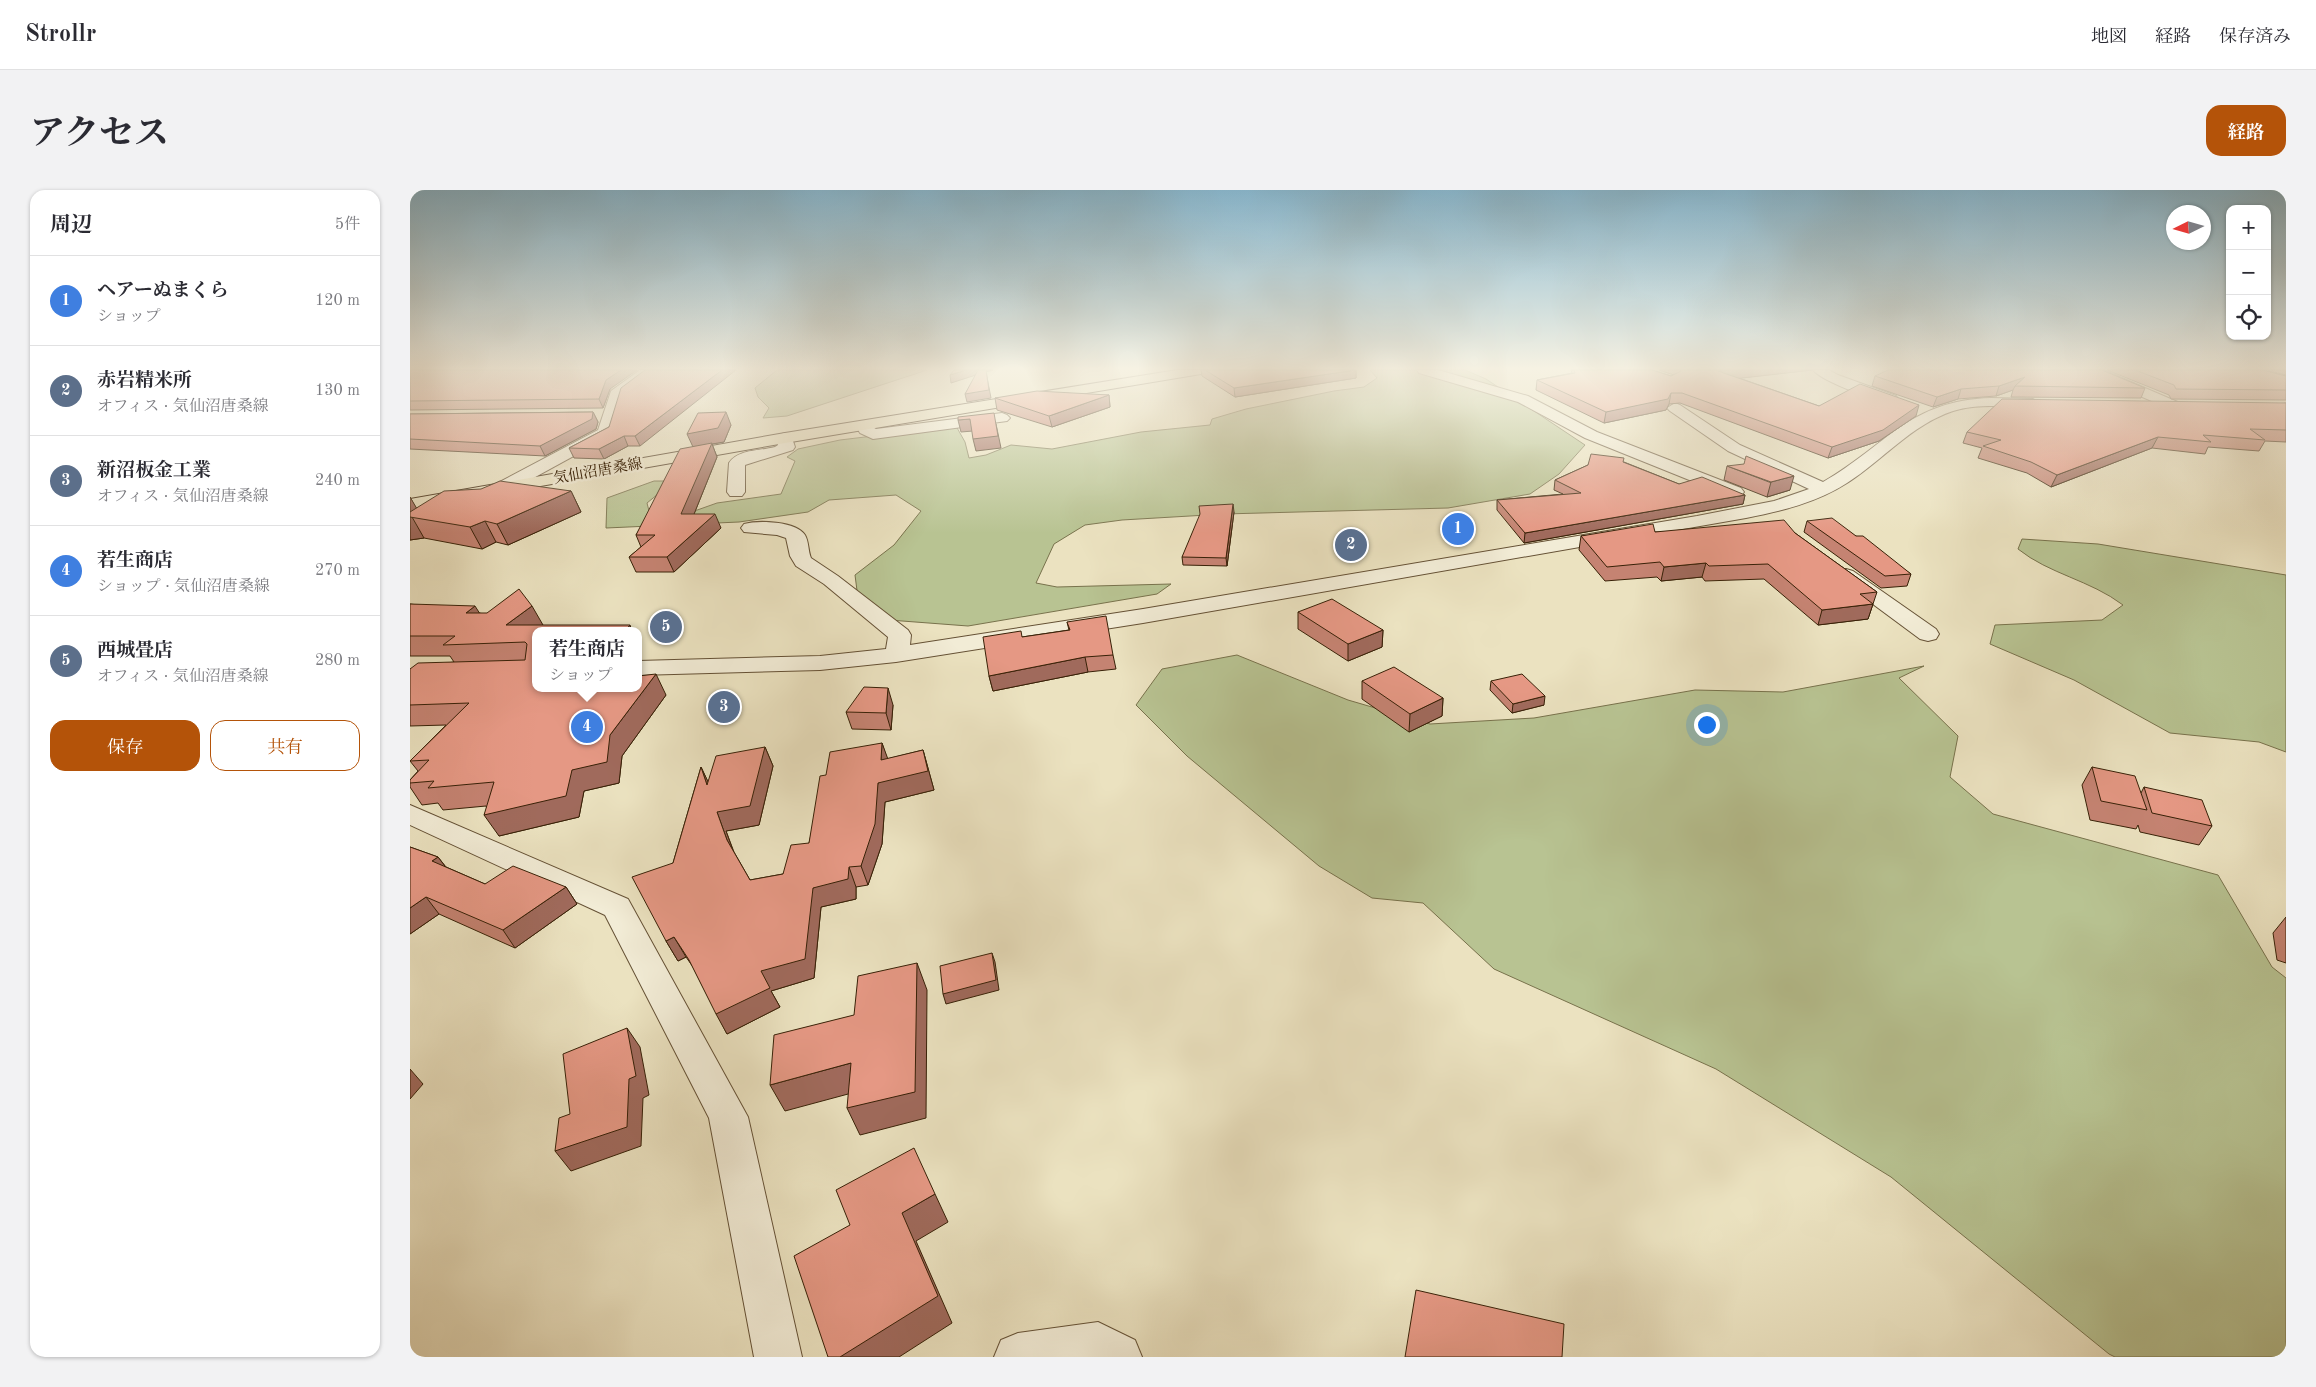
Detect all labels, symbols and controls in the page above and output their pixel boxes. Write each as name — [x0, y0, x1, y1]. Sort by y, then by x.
text: Strollr — [25, 23, 96, 47]
text: 地図 — [2091, 28, 2127, 46]
text: 経路 — [2155, 28, 2191, 46]
text: 保存済み — [2219, 28, 2291, 46]
button: 経路 — [2206, 105, 2286, 156]
text: アクセス — [30, 117, 169, 152]
north arrow — [2166, 205, 2211, 250]
map controls — [2226, 205, 2271, 340]
button: + — [2226, 205, 2271, 250]
text: 周辺 — [50, 215, 92, 236]
text: 5件 — [335, 217, 360, 233]
button: − — [2226, 250, 2271, 295]
text: ヘアーぬまくら — [97, 282, 229, 301]
text: 1 — [61, 293, 71, 309]
text: 120 m — [315, 293, 360, 309]
button: locate — [2226, 295, 2271, 340]
text: ショップ — [97, 309, 161, 325]
text: 赤岩精米所 — [97, 372, 192, 391]
text: 2 — [61, 383, 71, 399]
text: 130 m — [315, 383, 360, 399]
text: オフィス · 気仙沼唐桑線 — [97, 399, 269, 415]
street label: 気仙沼唐桑線 — [552, 455, 644, 487]
text: 新沼板金工業 — [97, 462, 211, 481]
text: 3 — [61, 473, 71, 489]
text: 240 m — [315, 473, 360, 489]
text: オフィス · 気仙沼唐桑線 — [97, 489, 269, 505]
pin: 1 — [1442, 510, 1474, 548]
pin: 2 — [1335, 526, 1367, 564]
text: 若生商店 — [97, 552, 173, 571]
text: 4 — [61, 563, 71, 579]
text: 270 m — [315, 563, 360, 579]
text: ショップ · 気仙沼唐桑線 — [97, 579, 270, 595]
pin: 5 — [650, 608, 682, 646]
popup — [532, 627, 642, 692]
text: 若生商店 — [549, 641, 625, 660]
text: 西城畳店 — [97, 642, 173, 661]
text: 5 — [61, 653, 71, 669]
text: 280 m — [315, 653, 360, 669]
text: ショップ — [549, 668, 613, 684]
text: オフィス · 気仙沼唐桑線 — [97, 669, 269, 685]
pin: 3 — [708, 688, 740, 726]
pin: 4 — [571, 708, 603, 746]
your location — [1694, 712, 1720, 738]
button: 保存 — [50, 720, 200, 771]
button: 共有 — [210, 720, 360, 771]

